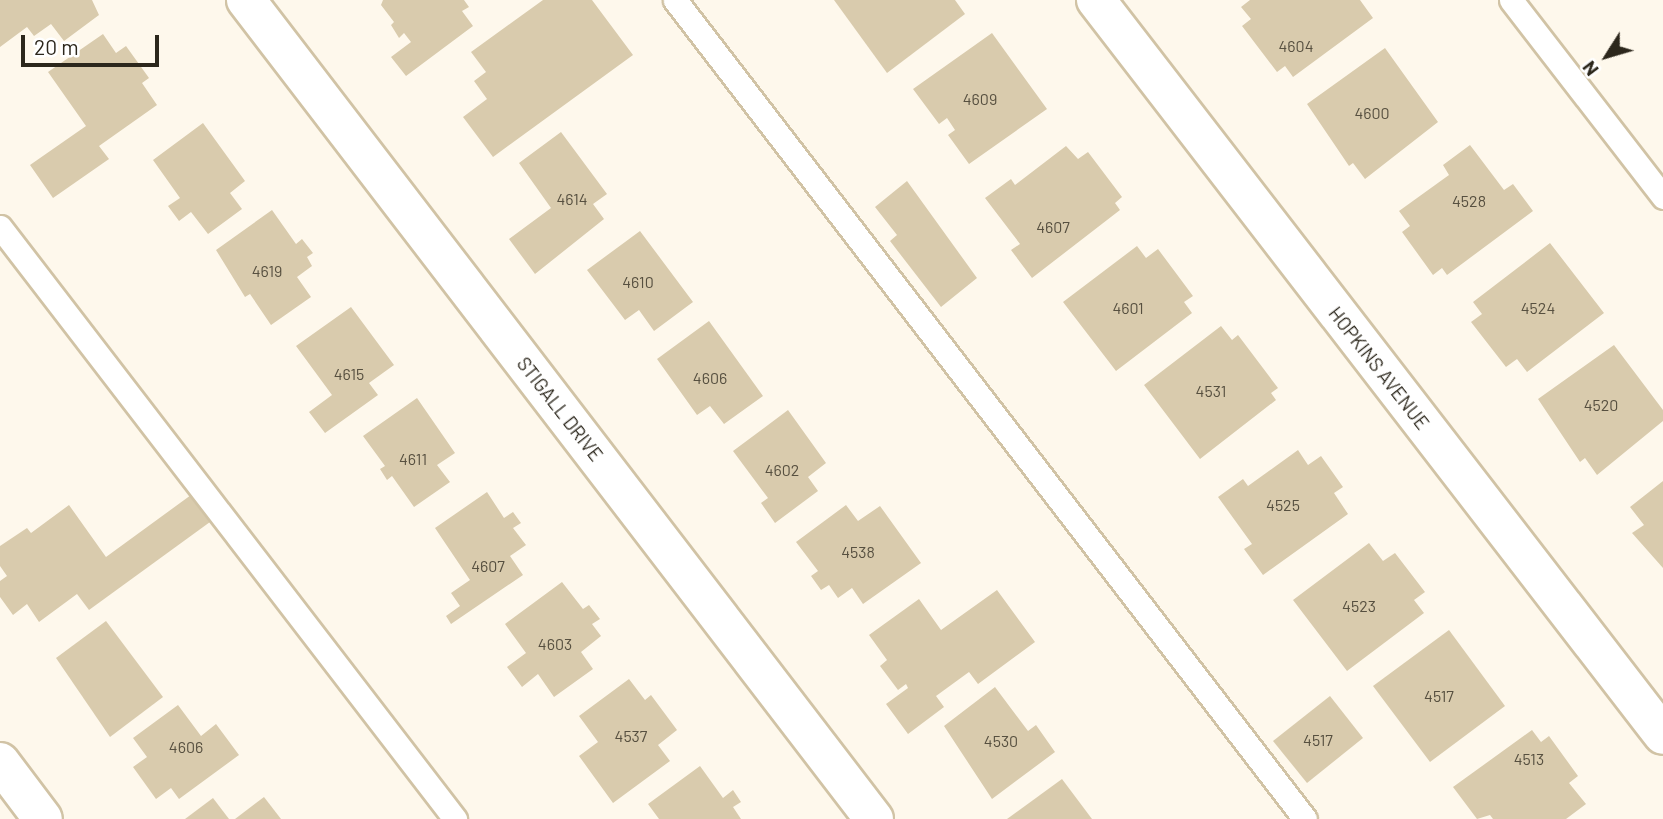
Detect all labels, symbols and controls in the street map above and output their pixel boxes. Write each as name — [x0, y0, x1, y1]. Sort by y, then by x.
scale bar — [24, 21, 163, 65]
north arrow — [1572, 21, 1642, 91]
text: 20 m — [34, 34, 79, 59]
house number: 4604 — [1279, 36, 1313, 56]
text: N — [1577, 57, 1603, 81]
house number: 4609 — [963, 89, 997, 109]
house number: 4600 — [1354, 103, 1390, 123]
house number: 4614 — [556, 189, 588, 209]
house number: 4528 — [1452, 191, 1486, 211]
house number: 4607 — [1036, 217, 1070, 237]
house number: 4619 — [252, 261, 282, 281]
house number: 4610 — [622, 272, 654, 292]
house number: 4601 — [1112, 298, 1144, 318]
house number: 4524 — [1521, 298, 1555, 318]
street label: HOPKINS AVENUE — [1324, 302, 1434, 434]
street label: STIGALL DRIVE — [512, 352, 608, 466]
house number: 4615 — [334, 364, 364, 384]
house number: 4606 — [693, 368, 727, 388]
house number: 4531 — [1196, 381, 1226, 401]
house number: 4520 — [1584, 395, 1618, 415]
house number: 4611 — [399, 449, 427, 469]
house number: 4602 — [765, 460, 799, 480]
house number: 4525 — [1266, 495, 1300, 515]
house number: 4538 — [841, 542, 875, 562]
house number: 4607 — [471, 556, 505, 576]
house number: 4523 — [1342, 596, 1376, 616]
house number: 4603 — [538, 634, 572, 654]
house number: 4517 — [1424, 686, 1454, 706]
house number: 4537 — [615, 726, 647, 746]
house number: 4517 — [1303, 730, 1333, 750]
house number: 4530 — [984, 731, 1018, 751]
house number: 4606 — [169, 737, 203, 757]
house number: 4513 — [1514, 749, 1544, 769]

